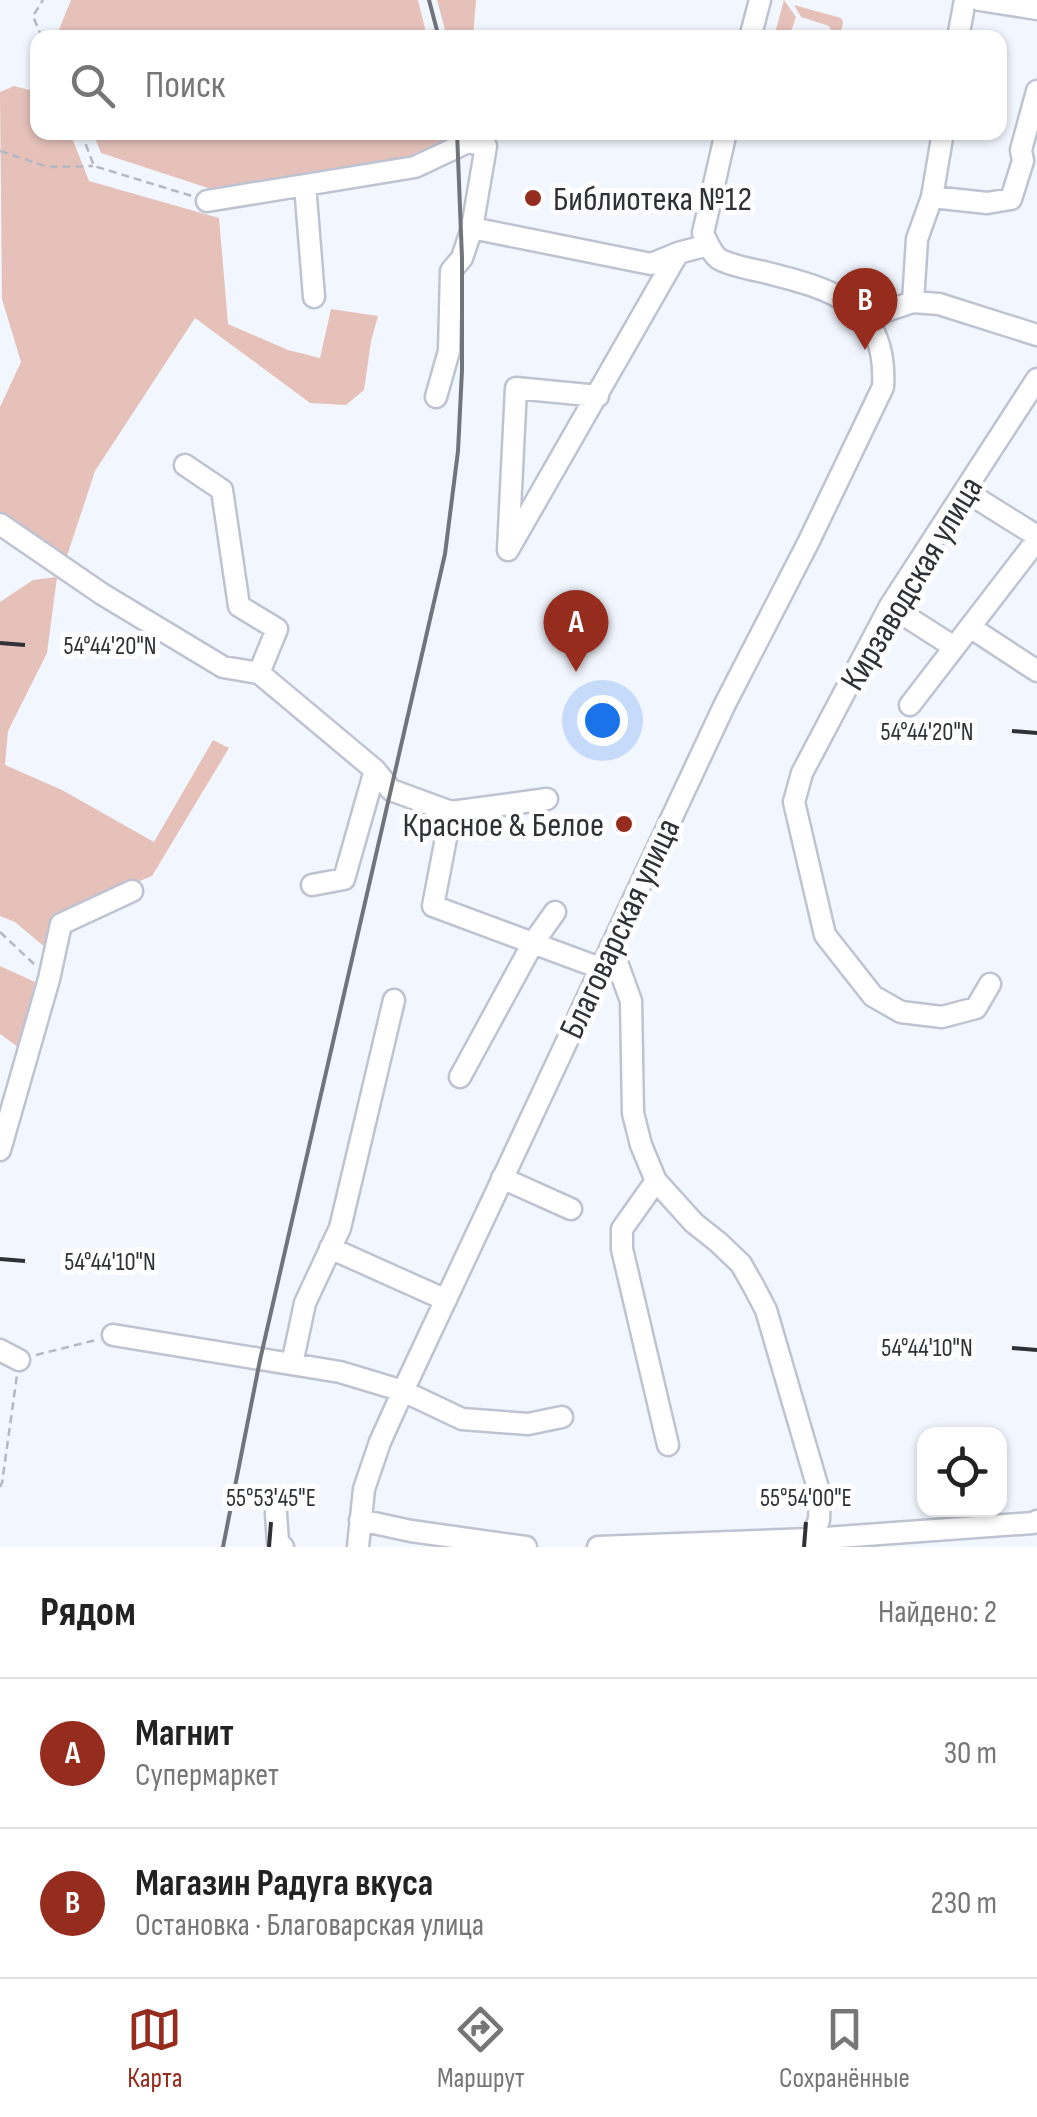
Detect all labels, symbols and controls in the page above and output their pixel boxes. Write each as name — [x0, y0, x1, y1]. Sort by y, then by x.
search box — [30, 30, 1007, 140]
icon: search — [65, 58, 120, 113]
text: Поиск — [145, 63, 225, 108]
place label: Библиотека №12 — [553, 178, 752, 221]
marker: Библиотека №12 — [522, 187, 544, 209]
pin: B — [832, 268, 898, 350]
street label: Кирзаводская улица — [832, 469, 993, 698]
pin: A — [544, 590, 608, 672]
text: 54°44'20"N — [64, 631, 156, 662]
your location — [577, 695, 628, 746]
text: 54°44'20"N — [881, 717, 973, 748]
place label: Красное & Белое — [402, 804, 604, 847]
street label: Благоварская улица — [551, 812, 690, 1046]
marker: Красное & Белое — [613, 813, 635, 835]
text: 54°44'10"N — [64, 1247, 156, 1278]
text: 54°44'10"N — [881, 1333, 973, 1364]
map controls — [917, 1427, 1007, 1517]
button: locate — [917, 1427, 1007, 1517]
text: 55°53'45"E — [226, 1483, 316, 1514]
text: 55°54'00"E — [760, 1483, 852, 1514]
text: Рядом — [40, 1587, 136, 1638]
text: Найдено: 2 — [878, 1593, 997, 1632]
text: Магнит — [135, 1711, 234, 1756]
text: A — [65, 1734, 80, 1773]
text: 30 m — [944, 1734, 997, 1773]
text: Супермаркет — [135, 1756, 279, 1795]
text: Магазин Радуга вкуса — [135, 1861, 433, 1906]
text: B — [65, 1884, 80, 1923]
text: 230 m — [930, 1884, 997, 1923]
text: Остановка · Благоварская улица — [135, 1906, 484, 1945]
tab: Карта — [127, 2002, 182, 2095]
tab: Маршрут — [437, 2002, 525, 2095]
tab: Сохранённые — [779, 2002, 910, 2095]

